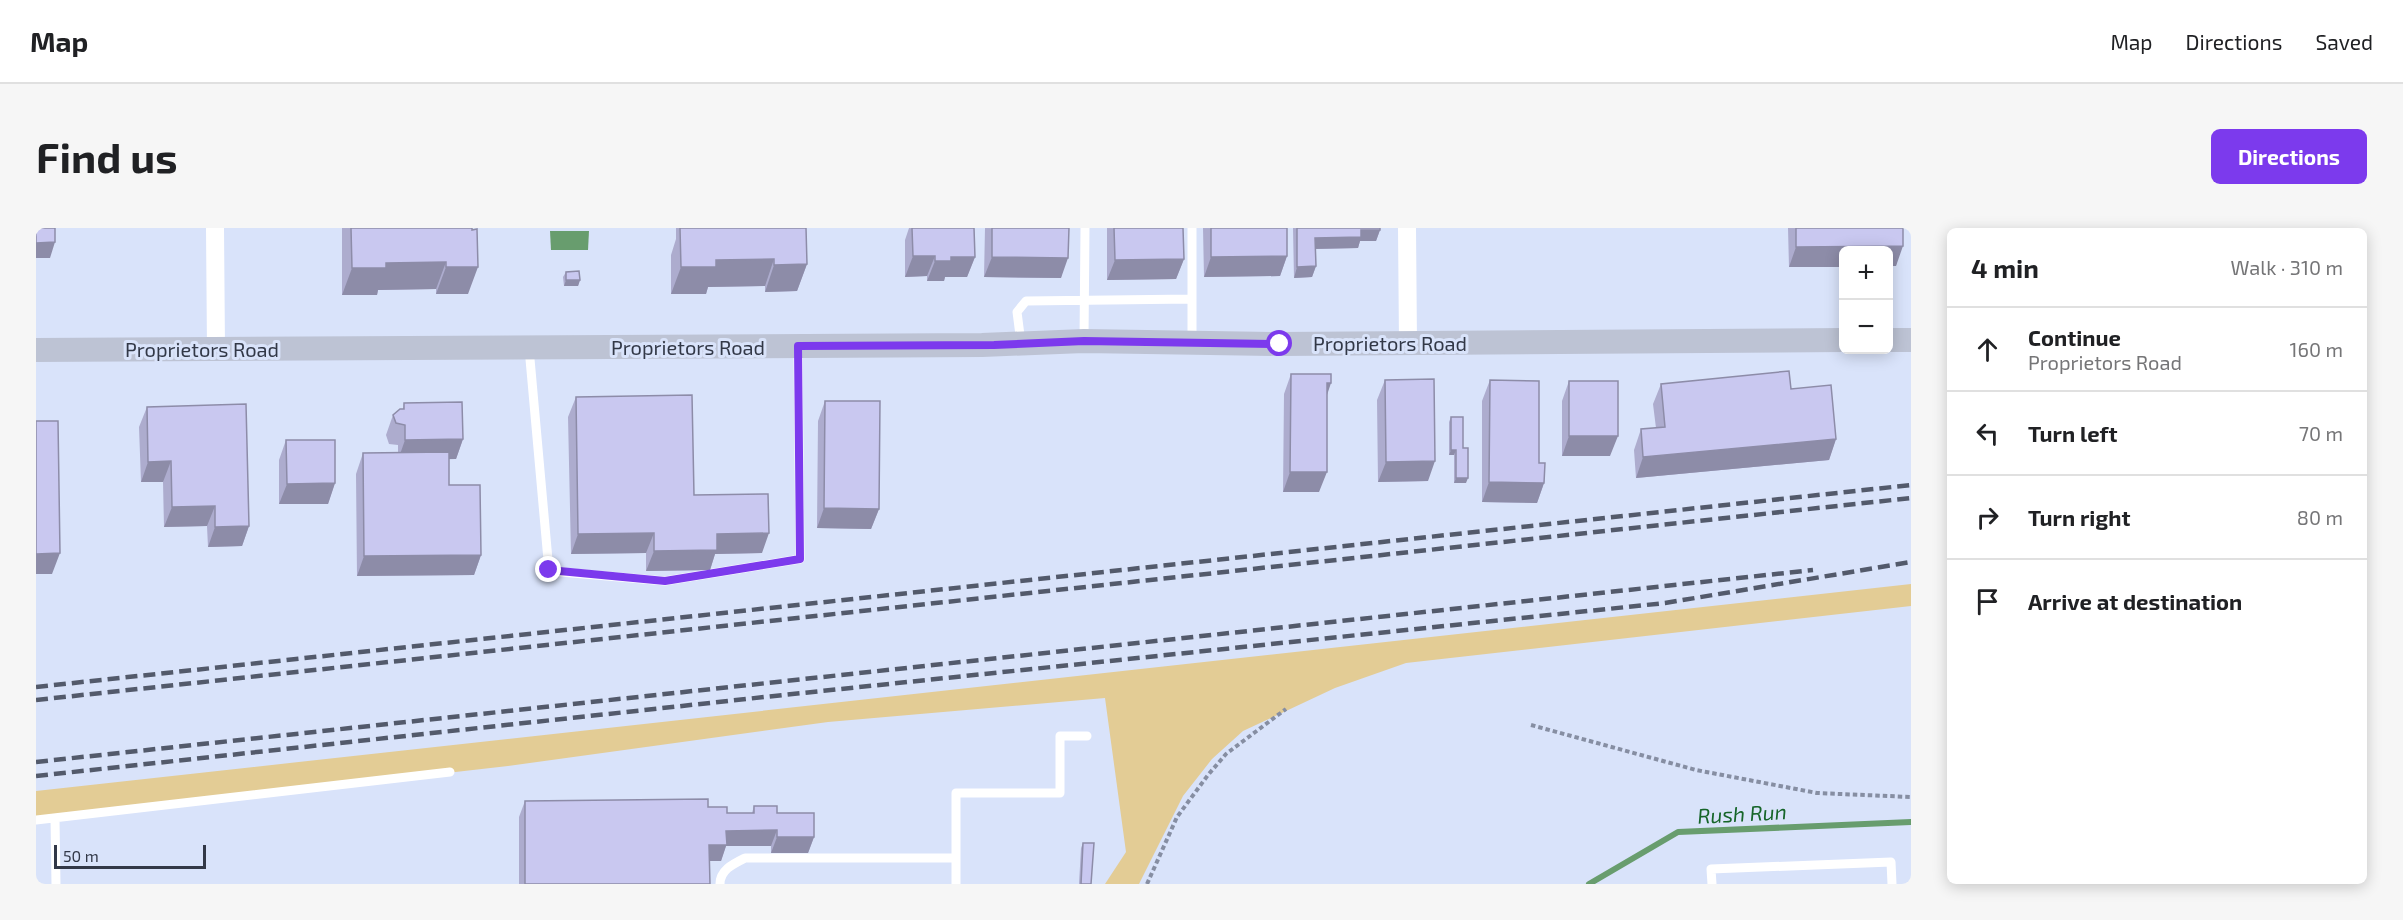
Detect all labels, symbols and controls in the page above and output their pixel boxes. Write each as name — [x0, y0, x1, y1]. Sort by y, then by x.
text: Map — [30, 24, 88, 58]
text: Map — [2110, 29, 2153, 54]
text: Directions — [2186, 29, 2282, 54]
text: Saved — [2315, 29, 2373, 54]
button: Directions — [2211, 129, 2367, 184]
text: Find us — [36, 131, 178, 181]
map controls — [1839, 246, 1893, 354]
button: + — [1839, 246, 1893, 300]
text: 4 min — [1971, 252, 2039, 283]
text: Walk · 310 m — [2231, 255, 2343, 279]
button: − — [1839, 300, 1893, 354]
text: Continue — [2028, 324, 2121, 350]
route start — [1266, 330, 1292, 356]
street label: Proprietors Road — [1313, 331, 1467, 355]
icon: ahead — [1971, 333, 2004, 366]
street label: Proprietors Road — [611, 335, 765, 359]
street label: Proprietors Road — [125, 337, 279, 361]
text: 160 m — [2290, 337, 2343, 361]
text: Proprietors Road — [2028, 350, 2182, 374]
icon: left — [1971, 417, 2004, 450]
text: Turn left — [2028, 420, 2117, 446]
text: 70 m — [2299, 421, 2343, 445]
icon: right — [1971, 501, 2004, 534]
text: Turn right — [2028, 504, 2130, 530]
text: 80 m — [2297, 505, 2343, 529]
route end — [535, 556, 561, 582]
icon: arrive — [1971, 585, 2004, 618]
text: Arrive at destination — [2028, 588, 2242, 614]
water label: Rush Run — [1697, 798, 1787, 828]
scale bar — [54, 842, 206, 870]
text: 50 m — [63, 846, 99, 865]

